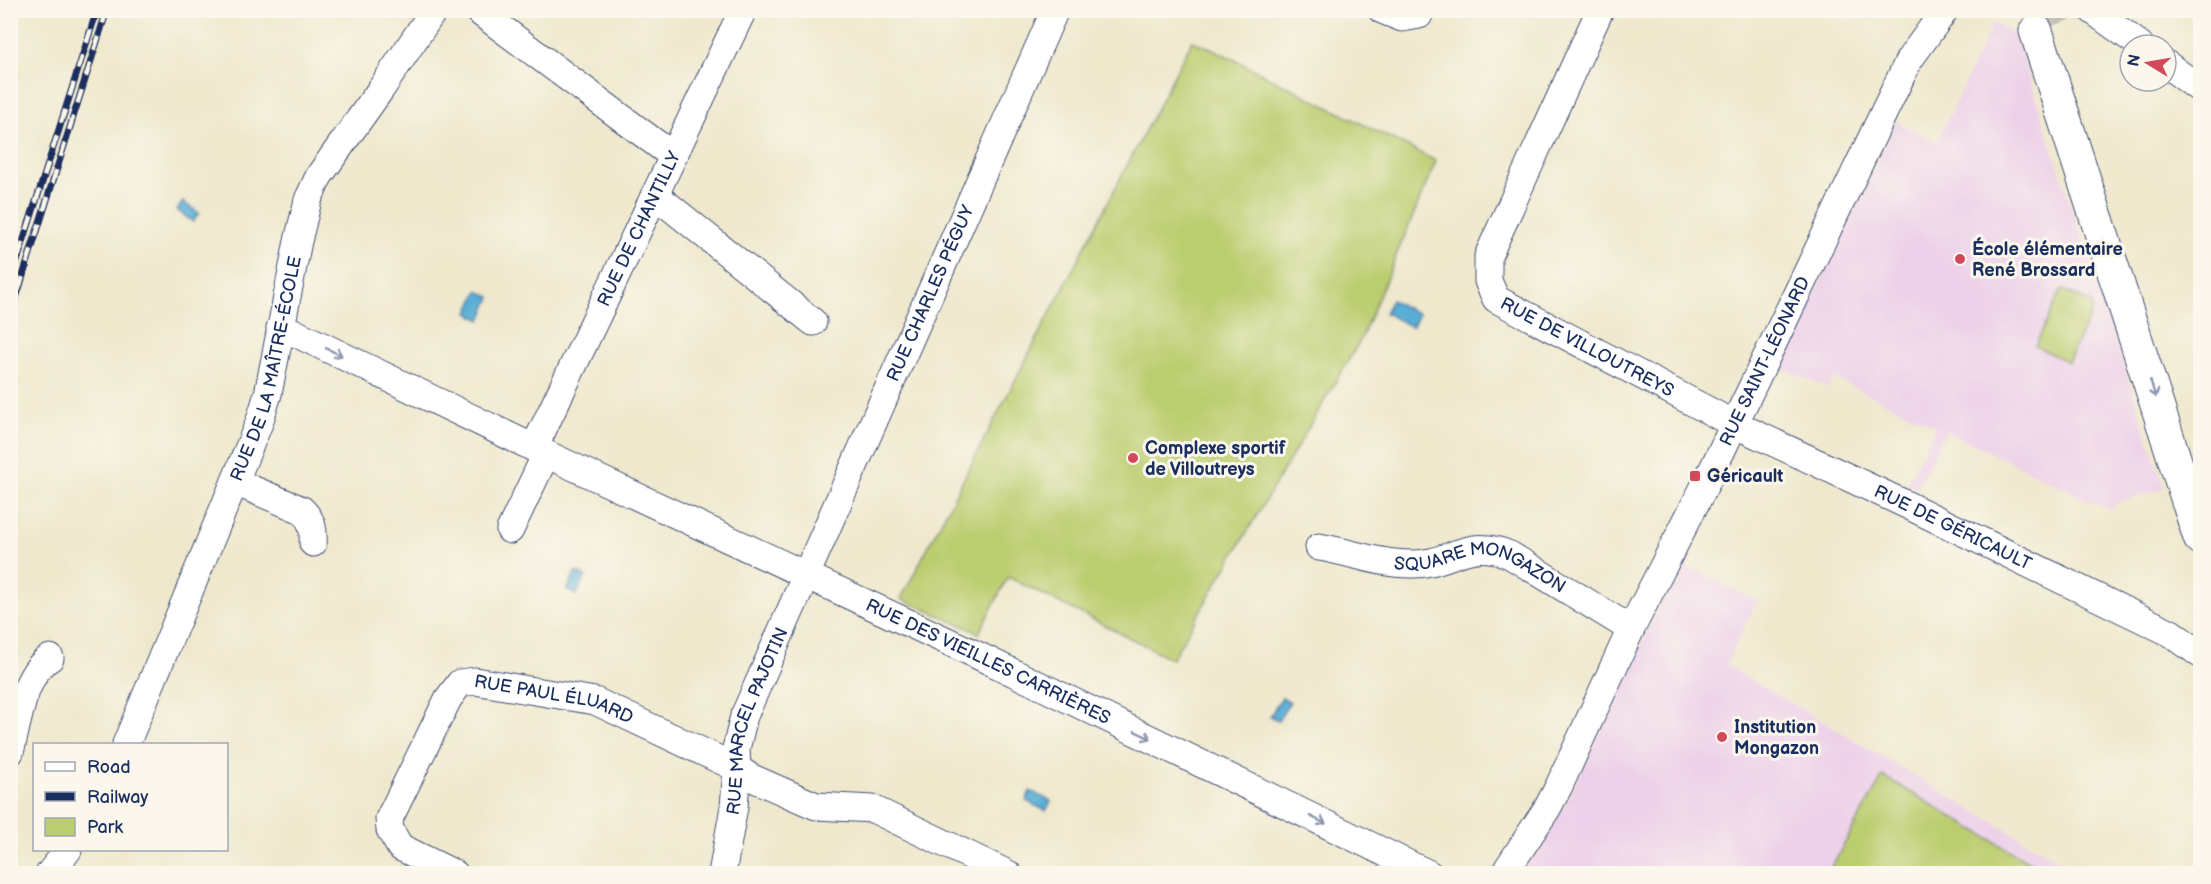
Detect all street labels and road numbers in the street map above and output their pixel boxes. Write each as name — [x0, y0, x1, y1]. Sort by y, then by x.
street label: RUE DE CHANTILLY — [593, 147, 685, 310]
street label: RUE CHARLES PÉGUY — [882, 202, 978, 385]
street label: RUE DE LA MAÎTRE-ÉCOLE — [226, 254, 305, 484]
street label: RUE SAINT-LÉONARD — [1715, 273, 1814, 449]
street label: RUE DE VILLOUTREYS — [1497, 293, 1678, 401]
street label: RUE DE GÉRICAULT — [1871, 481, 2035, 574]
street label: SQUARE MONGAZON — [1393, 538, 1570, 597]
street label: RUE DES VIEILLES CARRIÈRES — [863, 594, 1114, 729]
street label: RUE MARCEL PAJOTIN — [722, 624, 792, 817]
street label: RUE PAUL ÉLUARD — [473, 671, 637, 728]

